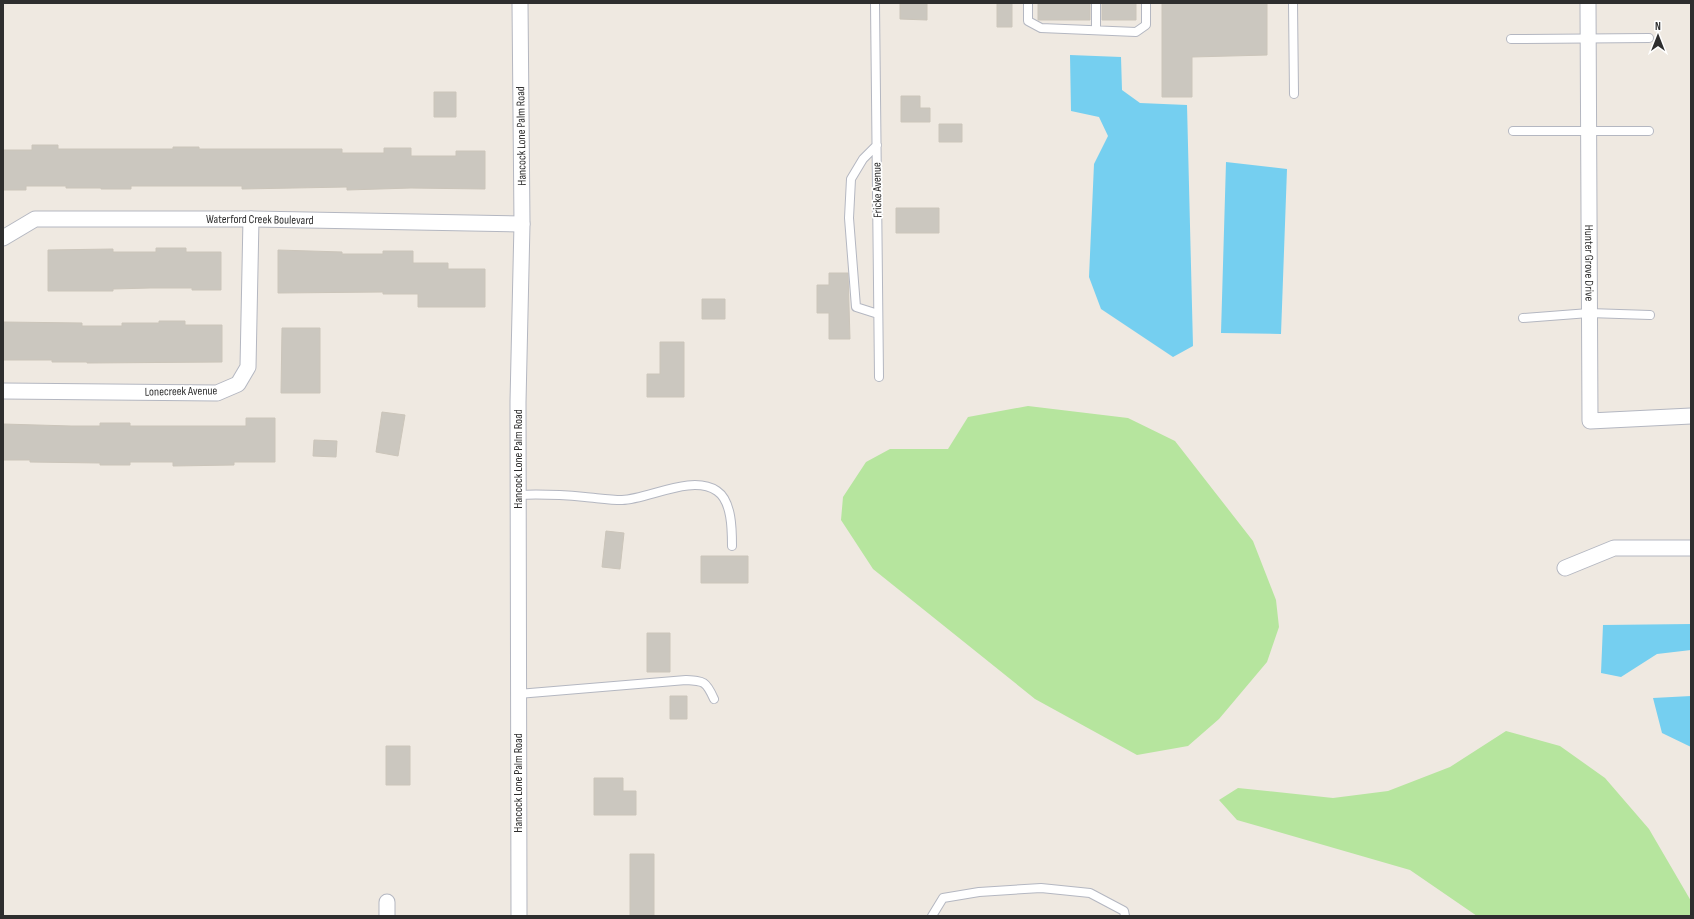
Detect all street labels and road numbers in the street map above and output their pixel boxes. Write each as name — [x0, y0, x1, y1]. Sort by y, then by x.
street label: Hancock Lone Palm Road — [513, 86, 530, 186]
street label: Fricke Avenue — [870, 162, 885, 218]
street label: Waterford Creek Boulevard — [206, 212, 314, 228]
street label: Hunter Grove Drive — [1581, 225, 1596, 302]
street label: Lonecreek Avenue — [145, 383, 218, 400]
street label: Hancock Lone Palm Road — [511, 409, 526, 509]
street label: Hancock Lone Palm Road — [511, 733, 526, 833]

